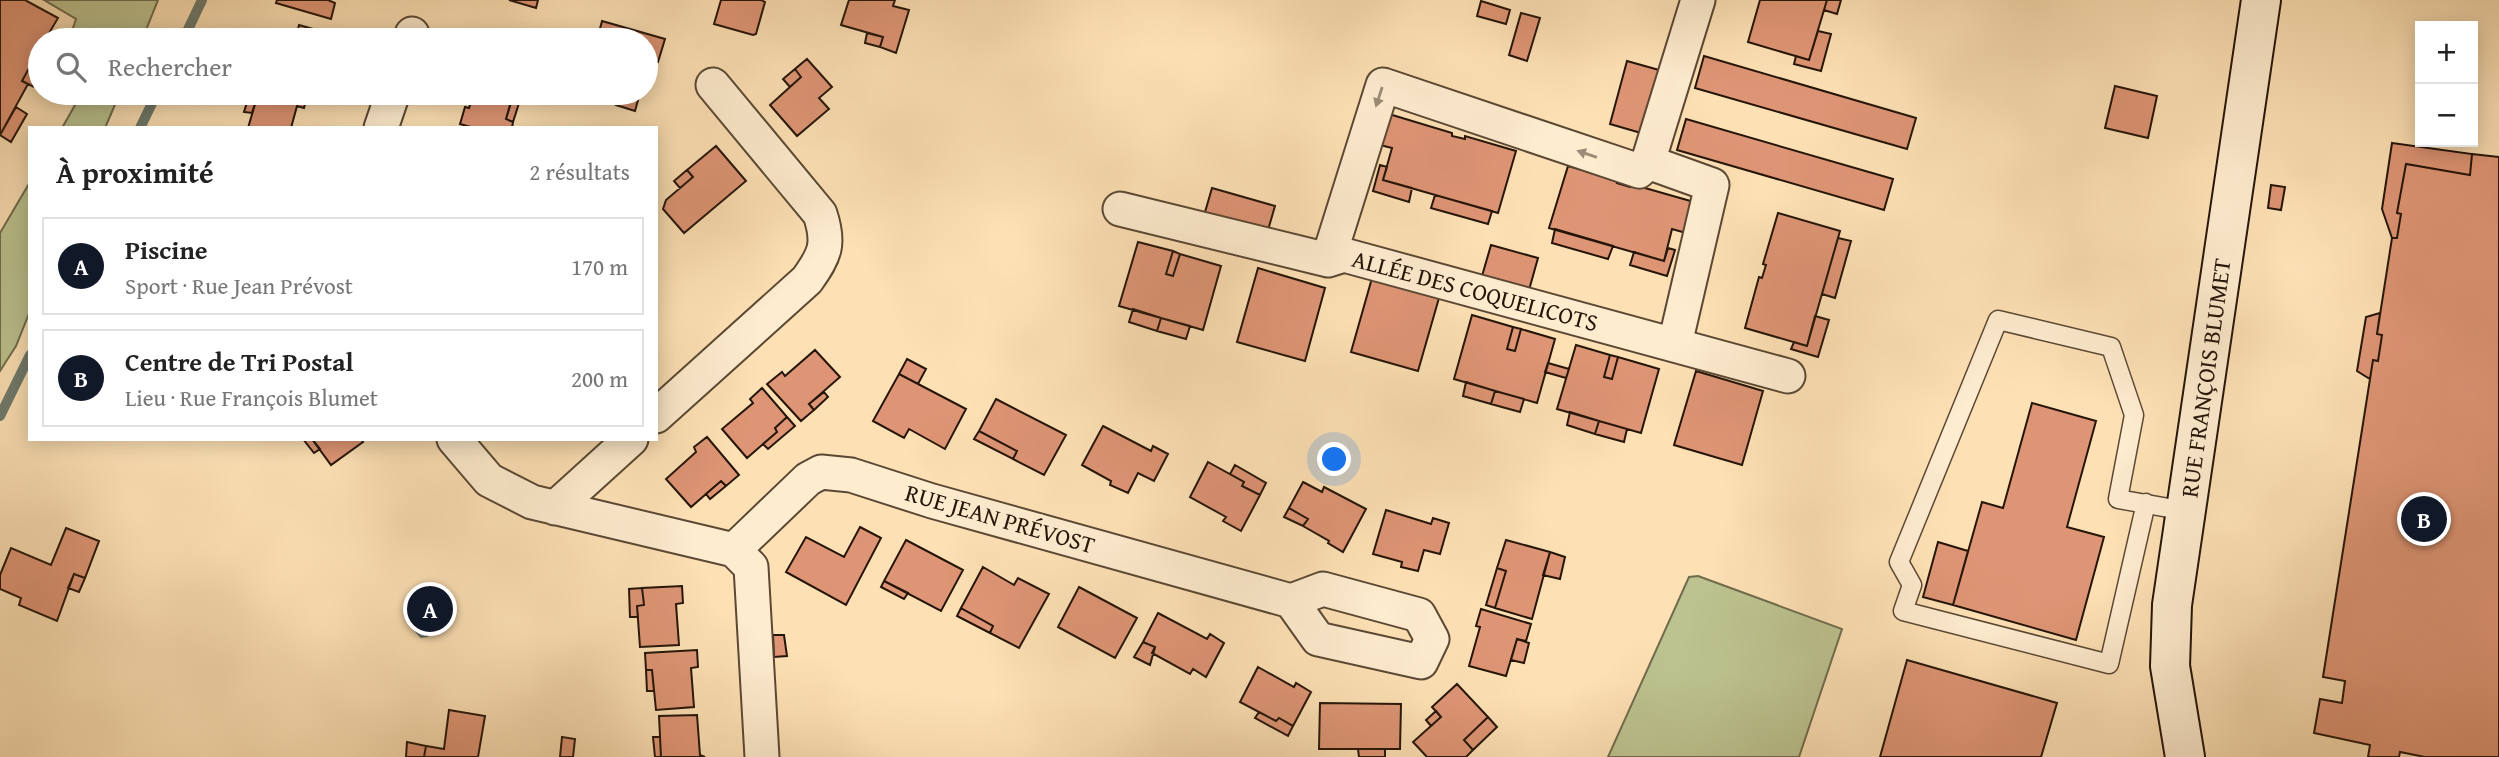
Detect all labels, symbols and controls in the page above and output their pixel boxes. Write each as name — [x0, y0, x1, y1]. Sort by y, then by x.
map controls — [2415, 21, 2478, 147]
button: + — [2415, 21, 2478, 84]
search box — [28, 28, 658, 105]
text: Rechercher — [108, 47, 232, 86]
icon: search — [52, 48, 90, 86]
button: − — [2415, 84, 2478, 147]
one-way arrow — [1373, 86, 1384, 107]
one-way arrow — [1576, 148, 1597, 159]
text: À proximité — [56, 150, 214, 194]
text: 2 résultats — [529, 155, 630, 188]
text: Piscine — [125, 230, 208, 269]
street label: ALLÉE DES COQUELICOTS — [1348, 241, 1602, 340]
text: A — [74, 250, 88, 283]
text: 170 m — [571, 250, 628, 283]
street label: RUE FRANÇOIS BLUMET — [2171, 256, 2240, 500]
text: Sport · Rue Jean Prévost — [125, 269, 353, 302]
text: Centre de Tri Postal — [125, 342, 354, 381]
text: B — [74, 362, 88, 395]
text: 200 m — [571, 362, 628, 395]
text: Lieu · Rue François Blumet — [125, 381, 378, 414]
your location — [1317, 442, 1351, 476]
street label: RUE JEAN PRÉVOST — [901, 475, 1099, 562]
pin: B — [2401, 493, 2447, 545]
pin: A — [407, 583, 453, 635]

